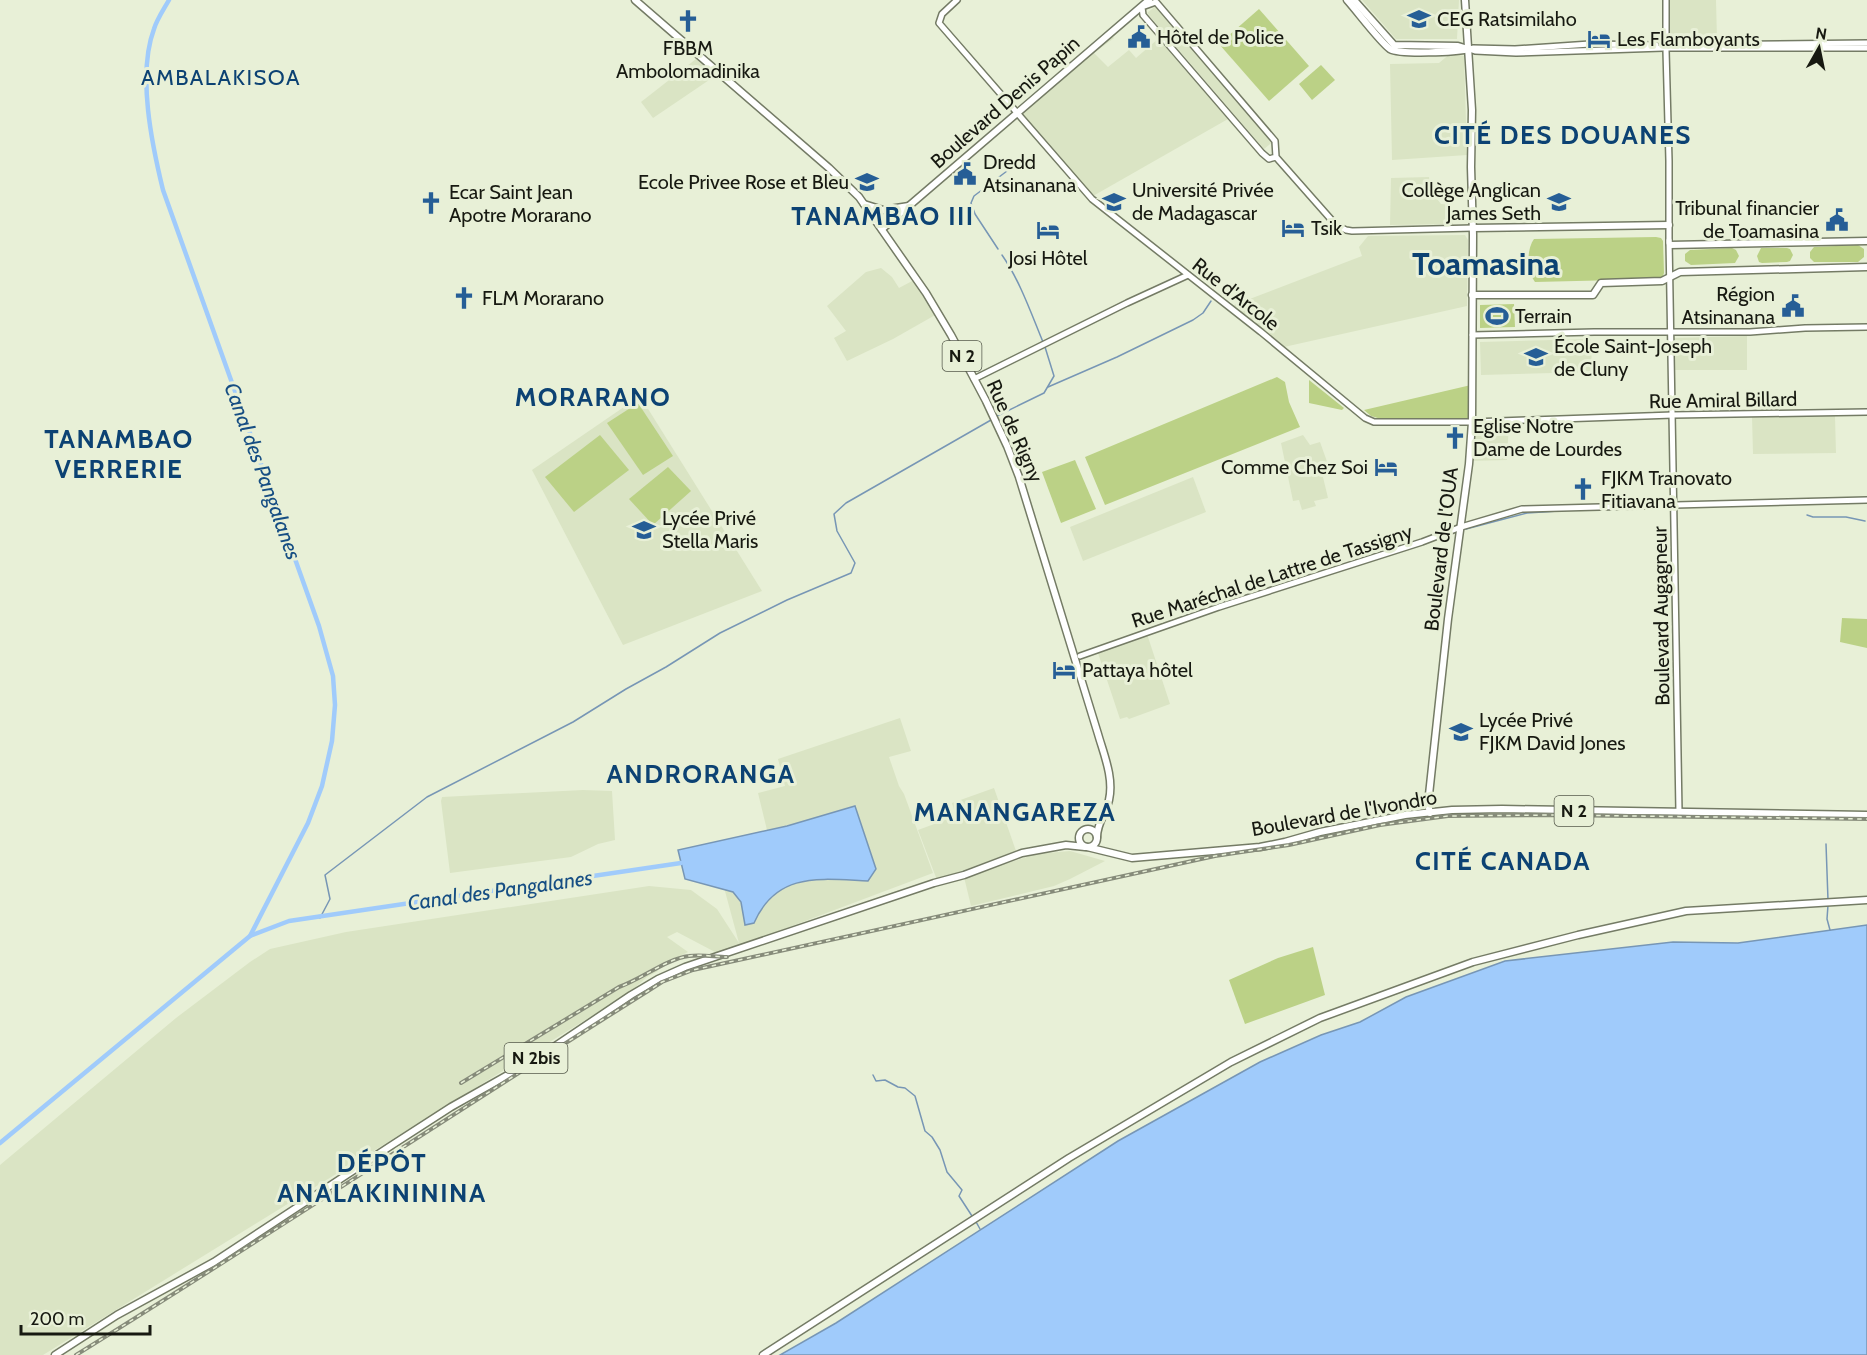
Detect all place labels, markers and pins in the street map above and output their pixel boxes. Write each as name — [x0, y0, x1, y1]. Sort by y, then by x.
school or university icon: CEG Ratsimilaho — [1406, 6, 1432, 32]
place label: CEG Ratsimilaho — [1437, 7, 1577, 31]
church icon: FBBM Ambolomadinika — [675, 8, 701, 34]
public building icon: Hôtel de Police — [1126, 24, 1152, 50]
place label: Hôtel de Police — [1157, 25, 1284, 49]
hotel icon: Les Flamboyants — [1586, 26, 1612, 52]
place label: Les Flamboyants — [1617, 27, 1760, 51]
place label: FBBM Ambolomadinika — [616, 36, 760, 83]
place label: Dredd Atsinanana — [983, 150, 1077, 197]
public building icon: Dredd Atsinanana — [952, 161, 978, 187]
school or university icon: Ecole Privee Rose et Bleu — [854, 169, 880, 195]
place label: Ecole Privee Rose et Bleu — [638, 170, 849, 194]
place label: Université Privée de Madagascar — [1132, 178, 1274, 225]
place label: Collège Anglican James Seth — [1401, 178, 1541, 225]
place label: Ecar Saint Jean Apotre Morarano — [449, 180, 592, 227]
school or university icon: Université Privée de Madagascar — [1101, 189, 1127, 215]
school or university icon: Collège Anglican James Seth — [1546, 189, 1572, 215]
church icon: Ecar Saint Jean Apotre Morarano — [418, 190, 444, 216]
place label: Tribunal financier de Toamasina — [1675, 196, 1820, 243]
public building icon: Tribunal financier de Toamasina — [1824, 207, 1850, 233]
hotel icon: Tsik — [1280, 215, 1306, 241]
place label: Tsik — [1311, 216, 1342, 240]
hotel icon: Josi Hôtel — [1035, 217, 1061, 243]
place label: Josi Hôtel — [1007, 246, 1088, 270]
place label: Région Atsinanana — [1682, 282, 1775, 329]
church icon: FLM Morarano — [451, 285, 477, 311]
place label: FLM Morarano — [482, 286, 604, 310]
public building icon: Région Atsinanana — [1780, 293, 1806, 319]
sports icon: Terrain — [1484, 303, 1510, 329]
place label: Terrain — [1515, 304, 1572, 328]
place label: École Saint-Joseph de Cluny — [1554, 334, 1712, 381]
school or university icon: École Saint-Joseph de Cluny — [1523, 344, 1549, 370]
place label: Eglise Notre Dame de Lourdes — [1473, 414, 1622, 461]
church icon: Eglise Notre Dame de Lourdes — [1442, 425, 1468, 451]
hotel icon: Comme Chez Soi — [1373, 454, 1399, 480]
place label: Comme Chez Soi — [1221, 455, 1368, 479]
place label: FJKM Tranovato Fitiavana — [1601, 466, 1732, 513]
church icon: FJKM Tranovato Fitiavana — [1570, 476, 1596, 502]
place label: Lycée Privé Stella Maris — [662, 506, 758, 553]
school or university icon: Lycée Privé Stella Maris — [631, 517, 657, 543]
hotel icon: Pattaya hôtel — [1051, 657, 1077, 683]
place label: Pattaya hôtel — [1082, 658, 1193, 682]
place label: Lycée Privé FJKM David Jones — [1479, 708, 1625, 755]
school or university icon: Lycée Privé FJKM David Jones — [1448, 719, 1474, 745]

